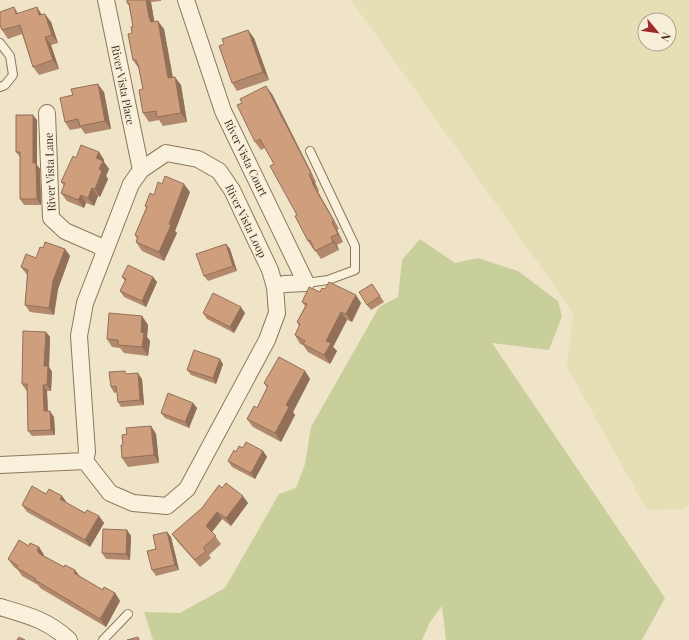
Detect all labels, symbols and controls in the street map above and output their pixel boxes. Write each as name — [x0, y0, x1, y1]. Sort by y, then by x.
north arrow — [637, 12, 677, 52]
text: N — [658, 30, 675, 44]
street label: River Vista Place — [108, 44, 139, 126]
street label: River Vista Court — [221, 117, 272, 199]
street label: River Vista Lane — [41, 132, 58, 212]
street label: River Vista Loop — [222, 182, 271, 260]

